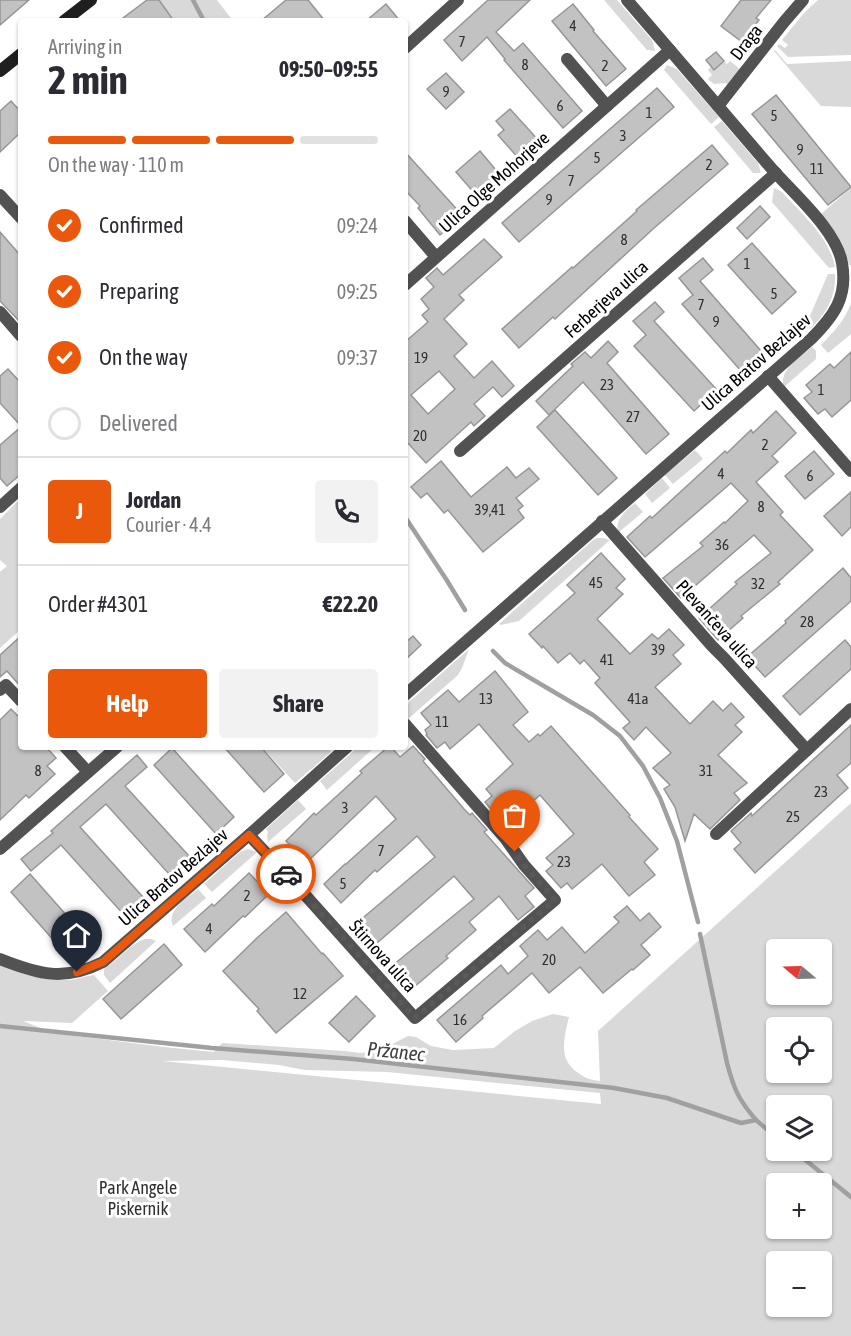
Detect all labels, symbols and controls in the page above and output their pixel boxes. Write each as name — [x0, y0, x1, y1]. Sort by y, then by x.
house number: 4 — [569, 17, 577, 34]
street label: Draga — [726, 20, 766, 64]
house number: 7 — [458, 33, 466, 50]
text: Arriving in — [48, 35, 122, 58]
text: 09:50–09:55 — [279, 56, 378, 82]
house number: 8 — [521, 56, 529, 73]
house number: 2 — [601, 57, 609, 74]
text: 2 min — [48, 58, 128, 102]
house number: 9 — [442, 83, 450, 100]
house number: 6 — [556, 97, 564, 114]
house number: 1 — [645, 104, 653, 121]
house number: 5 — [770, 107, 778, 124]
street label: Ulica Olge Mohorjeve — [435, 127, 553, 237]
house number: 3 — [619, 127, 627, 144]
house number: 9 — [796, 141, 804, 158]
house number: 5 — [593, 149, 601, 166]
text: On the way · 110 m — [48, 153, 184, 176]
house number: 2 — [705, 156, 713, 173]
house number: 11 — [810, 160, 824, 177]
house number: 7 — [567, 172, 575, 189]
house number: 9 — [545, 191, 553, 208]
icon: check — [48, 209, 81, 242]
text: Confirmed — [99, 212, 184, 238]
text: 09:24 — [337, 214, 378, 237]
house number: 8 — [620, 231, 628, 248]
house number: 1 — [743, 255, 751, 272]
street label: Ferberjeva ulica — [560, 256, 652, 342]
icon: check — [48, 275, 81, 308]
text: Preparing — [99, 278, 179, 304]
text: 09:25 — [337, 280, 378, 303]
house number: 5 — [770, 285, 778, 302]
house number: 7 — [697, 296, 705, 313]
street label: Ulica Bratov Bezlajev — [697, 309, 815, 415]
house number: 9 — [712, 313, 720, 330]
icon: check — [48, 341, 81, 374]
text: On the way — [99, 344, 188, 370]
text: 09:37 — [337, 346, 378, 369]
house number: 19 — [414, 349, 428, 366]
house number: 23 — [600, 376, 614, 393]
house number: 1 — [817, 381, 825, 398]
house number: 27 — [626, 408, 640, 425]
text: Delivered — [99, 410, 178, 436]
house number: 20 — [413, 427, 427, 444]
house number: 2 — [761, 436, 769, 453]
house number: 4 — [717, 465, 725, 482]
house number: 6 — [806, 467, 814, 484]
button: phone — [315, 480, 378, 543]
text: Jordan — [126, 487, 181, 513]
text: J — [76, 498, 83, 524]
house number: 8 — [757, 498, 765, 515]
house number: 39,41 — [475, 501, 505, 518]
text: Courier · 4.4 — [126, 513, 212, 536]
house number: 36 — [715, 536, 729, 553]
house number: 45 — [589, 574, 603, 591]
house number: 32 — [751, 575, 765, 592]
street label: Plevančeva ulica — [672, 576, 762, 672]
text: Order #4301 — [48, 591, 148, 617]
text: €22.20 — [323, 591, 378, 617]
house number: 28 — [800, 613, 814, 630]
house number: 39 — [651, 641, 665, 658]
house number: 41 — [600, 651, 614, 668]
button: Help — [48, 669, 207, 738]
button: Share — [219, 669, 378, 738]
house number: 13 — [479, 690, 493, 707]
house number: 41a — [627, 690, 649, 707]
house number: 11 — [435, 713, 449, 730]
house number: 8 — [34, 762, 42, 779]
house number: 31 — [699, 762, 713, 779]
house number: 23 — [814, 783, 828, 800]
pin — [489, 790, 540, 852]
house number: 3 — [341, 799, 349, 816]
icon: bag — [498, 799, 531, 832]
house number: 25 — [786, 808, 800, 825]
street label: Ulica Bratov Bezlajev — [114, 824, 232, 930]
house number: 7 — [377, 842, 385, 859]
courier — [256, 844, 316, 904]
house number: 23 — [557, 853, 571, 870]
icon: car — [270, 858, 303, 891]
house number: 5 — [339, 875, 347, 892]
house number: 2 — [243, 887, 251, 904]
pin — [51, 910, 102, 972]
street label: Štirnova ulica — [345, 916, 421, 996]
icon: home — [60, 919, 93, 952]
house number: 4 — [205, 920, 213, 937]
north arrow — [766, 939, 832, 1005]
map controls — [766, 939, 832, 1317]
house number: 20 — [542, 951, 556, 968]
house number: 12 — [293, 985, 307, 1002]
house number: 16 — [453, 1011, 467, 1028]
button: locate — [766, 1017, 832, 1083]
water label: Pržanec — [366, 1037, 427, 1066]
button: layers — [766, 1095, 832, 1161]
button: + — [766, 1173, 832, 1239]
park label: Park Angele Piskernik — [99, 1177, 177, 1219]
button: − — [766, 1251, 832, 1317]

